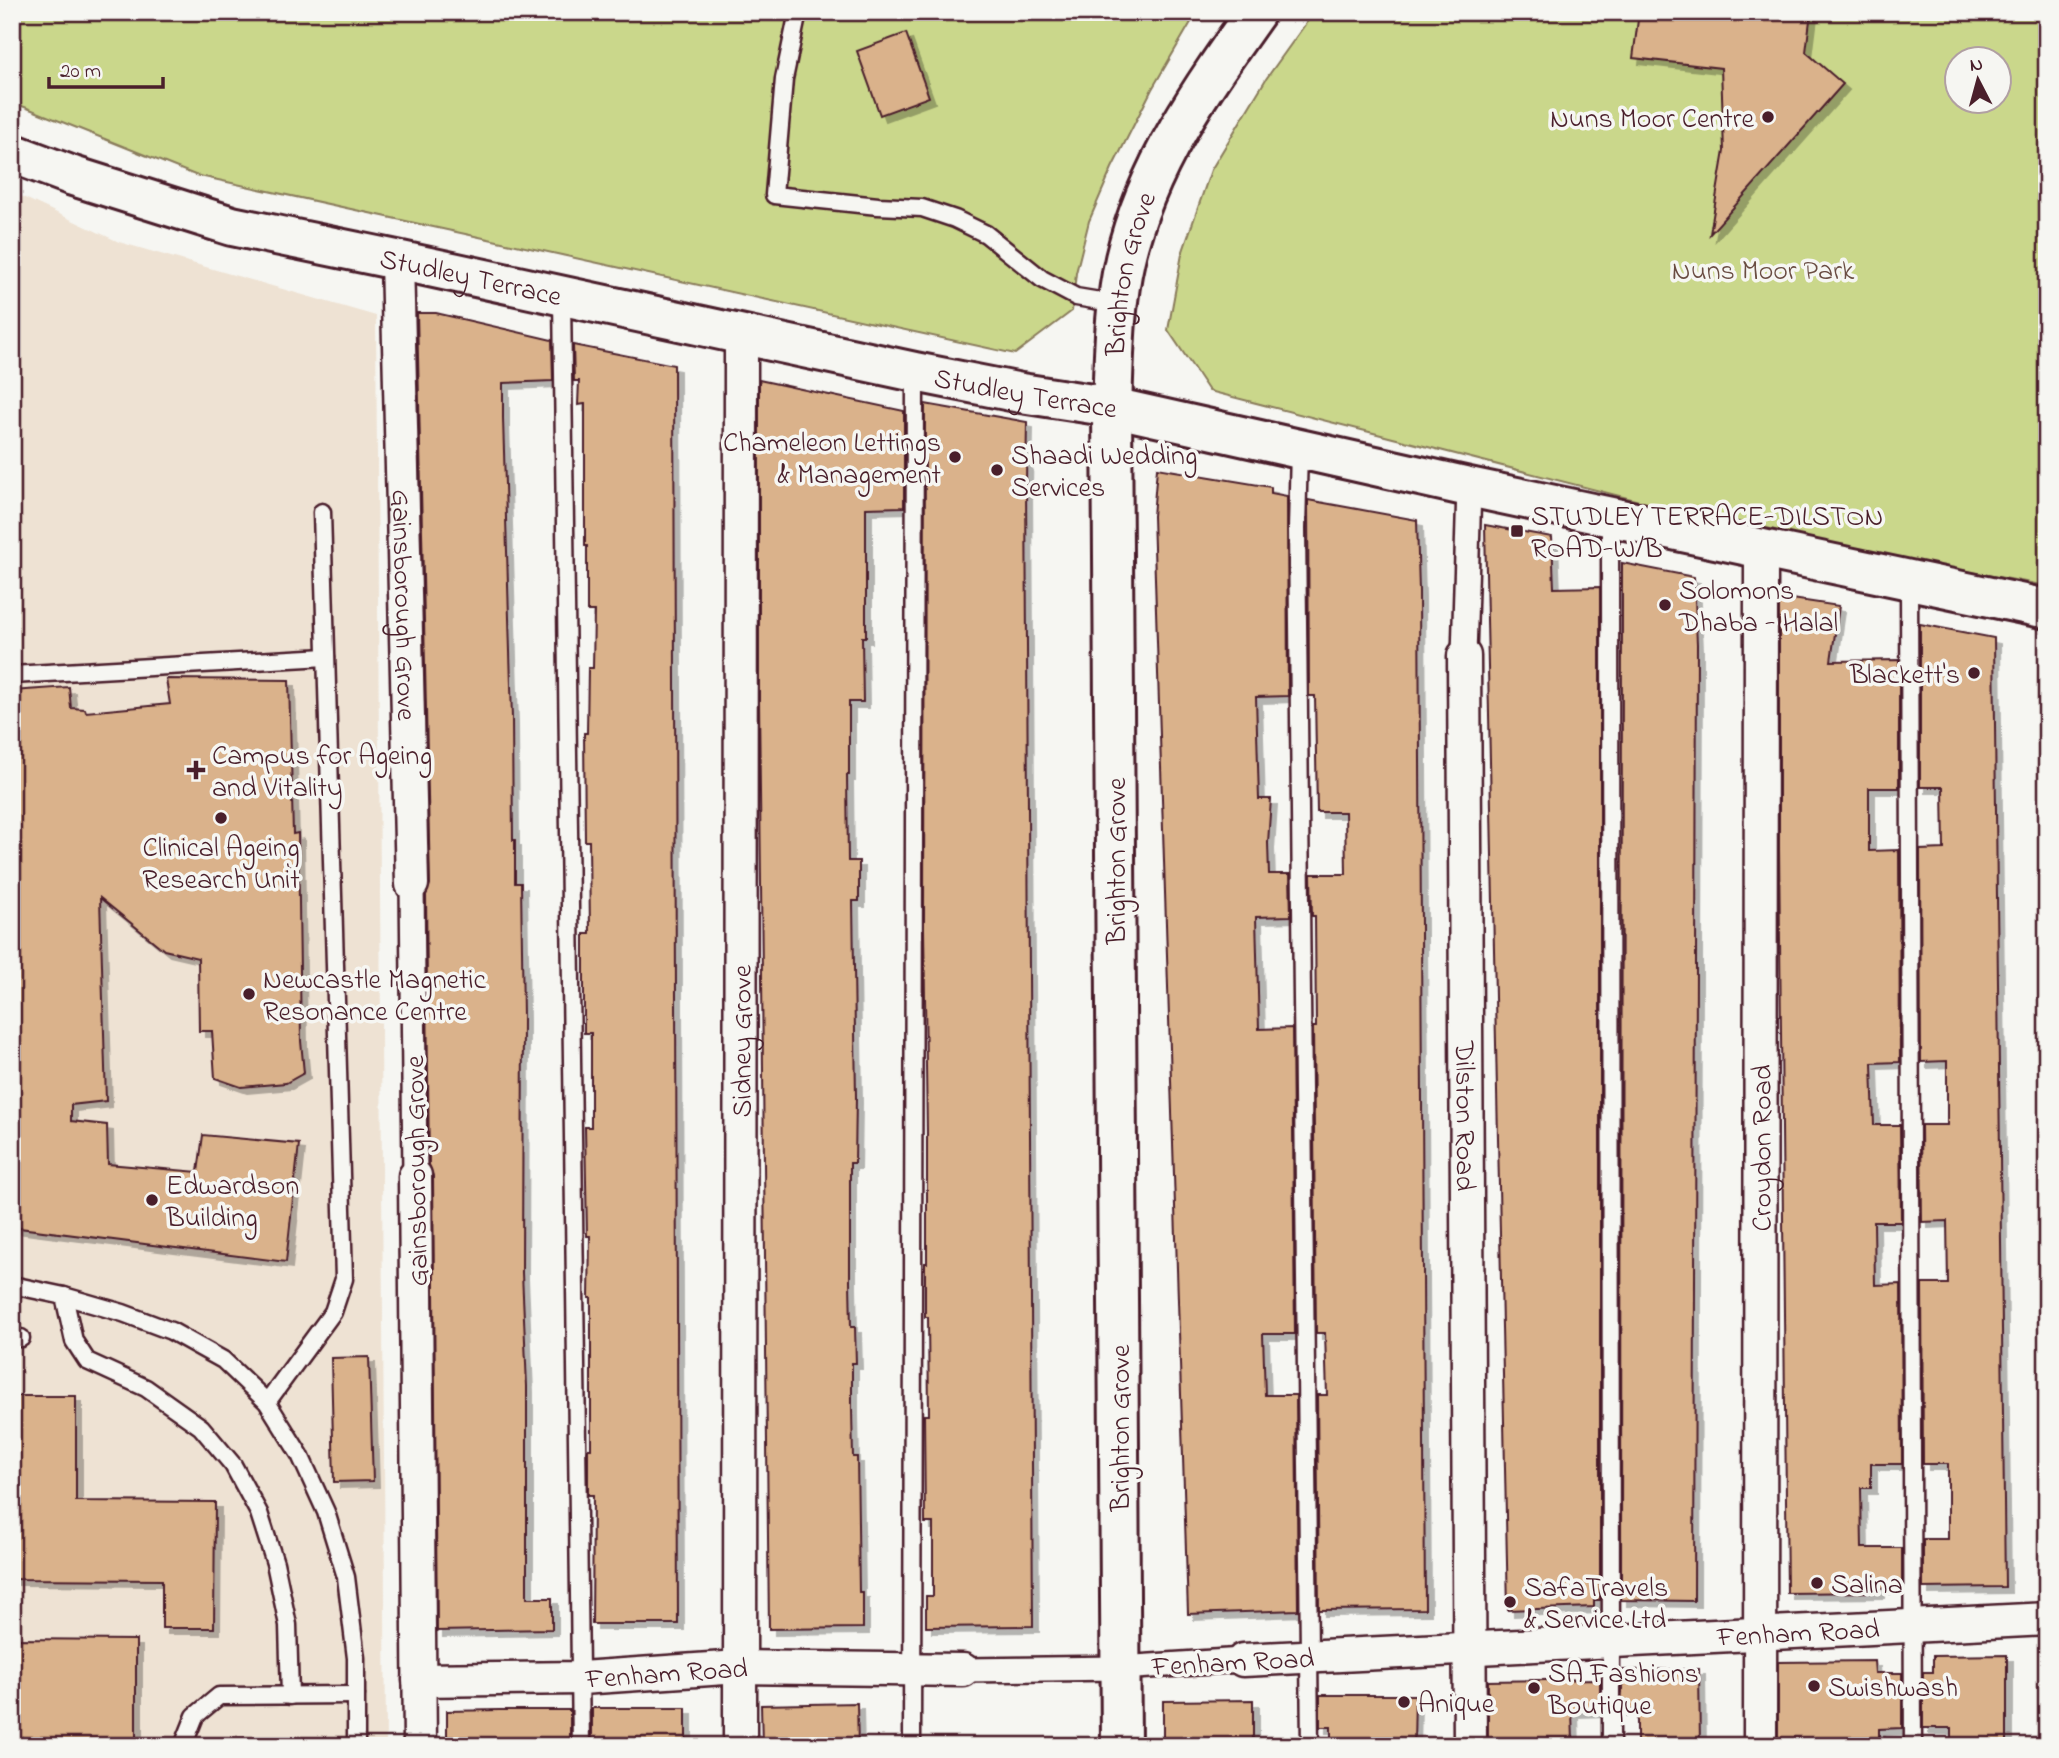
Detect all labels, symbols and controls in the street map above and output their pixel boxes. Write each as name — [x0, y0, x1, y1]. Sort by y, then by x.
scale bar — [49, 46, 163, 90]
north arrow — [1944, 46, 2014, 116]
text: N — [1969, 51, 1984, 80]
text: 20 m — [60, 57, 101, 87]
place label: Nuns Moor Centre — [1550, 100, 1754, 141]
marker: Nuns Moor Centre — [1760, 109, 1776, 125]
street label: Brighton Grove — [1097, 186, 1169, 358]
street label: Studley Terrace — [376, 240, 565, 319]
park label: Nuns Moor Park — [1672, 252, 1855, 293]
street label: Studley Terrace — [930, 359, 1120, 432]
place label: Chameleon Lettings & Management — [723, 424, 941, 497]
place label: Shaadi Wedding Services — [1011, 437, 1197, 510]
marker: Chameleon Lettings & Management — [947, 449, 963, 465]
marker: Shaadi Wedding Services — [989, 462, 1005, 478]
street label: Gainsborough Grove — [379, 489, 425, 721]
place label: STUDLEY TERRACE-DILSTON ROAD-W/B — [1531, 498, 1883, 571]
marker: STUDLEY TERRACE-DILSTON ROAD-W/B — [1509, 523, 1525, 539]
place label: Solomons Dhaba - Halal — [1678, 572, 1838, 645]
marker: Solomons Dhaba - Halal — [1657, 597, 1673, 613]
place label: Blackett's — [1849, 656, 1960, 697]
marker: Blackett's — [1966, 665, 1982, 681]
place label: Campus for Ageing and Vitality — [212, 737, 432, 810]
marker: Campus for Ageing and Vitality — [186, 760, 206, 780]
street label: Brighton Grove — [1098, 777, 1139, 946]
marker: Clinical Ageing Research Unit — [213, 810, 229, 826]
place label: Clinical Ageing Research Unit — [142, 829, 300, 902]
place label: Newcastle Magnetic Resonance Centre — [263, 961, 487, 1034]
street label: Sidney Grove — [723, 964, 765, 1117]
marker: Newcastle Magnetic Resonance Centre — [241, 986, 257, 1002]
street label: Dilston Road — [1442, 1040, 1484, 1192]
street label: Gainsborough Grove — [396, 1055, 441, 1287]
street label: Croydon Road — [1743, 1064, 1785, 1232]
place label: Edwardson Building — [165, 1167, 299, 1240]
marker: Edwardson Building — [144, 1192, 160, 1208]
street label: Brighton Grove — [1102, 1344, 1143, 1513]
place label: Salina — [1831, 1566, 1903, 1607]
place label: SafaTravels & Service Ltd — [1524, 1569, 1668, 1642]
marker: Salina — [1809, 1575, 1825, 1591]
marker: SafaTravels & Service Ltd — [1502, 1594, 1518, 1610]
street label: Fenham Road — [1715, 1611, 1881, 1660]
street label: Fenham Road — [1150, 1640, 1316, 1689]
street label: Fenham Road — [583, 1650, 748, 1702]
place label: SA Fashions Boutique — [1547, 1655, 1699, 1728]
place label: Swishwash — [1828, 1669, 1958, 1710]
marker: Swishwash — [1806, 1678, 1822, 1694]
marker: SA Fashions Boutique — [1526, 1680, 1542, 1696]
place label: Anique — [1418, 1685, 1495, 1726]
marker: Anique — [1396, 1694, 1412, 1710]

